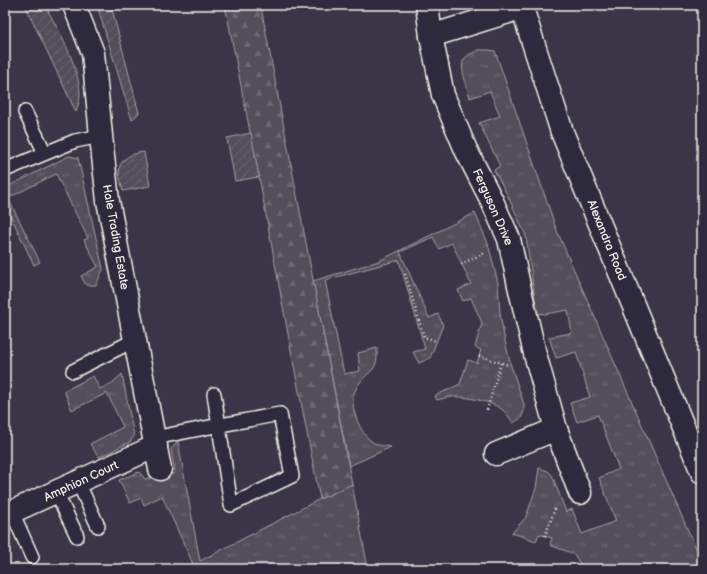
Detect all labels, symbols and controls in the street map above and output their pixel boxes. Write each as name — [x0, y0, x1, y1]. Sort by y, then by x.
street label: Ferguson Drive — [469, 166, 516, 248]
street label: Hale Trading Estate — [99, 183, 132, 291]
street label: Alexandra Road — [584, 198, 630, 283]
street label: Amphion Court — [42, 458, 121, 505]

